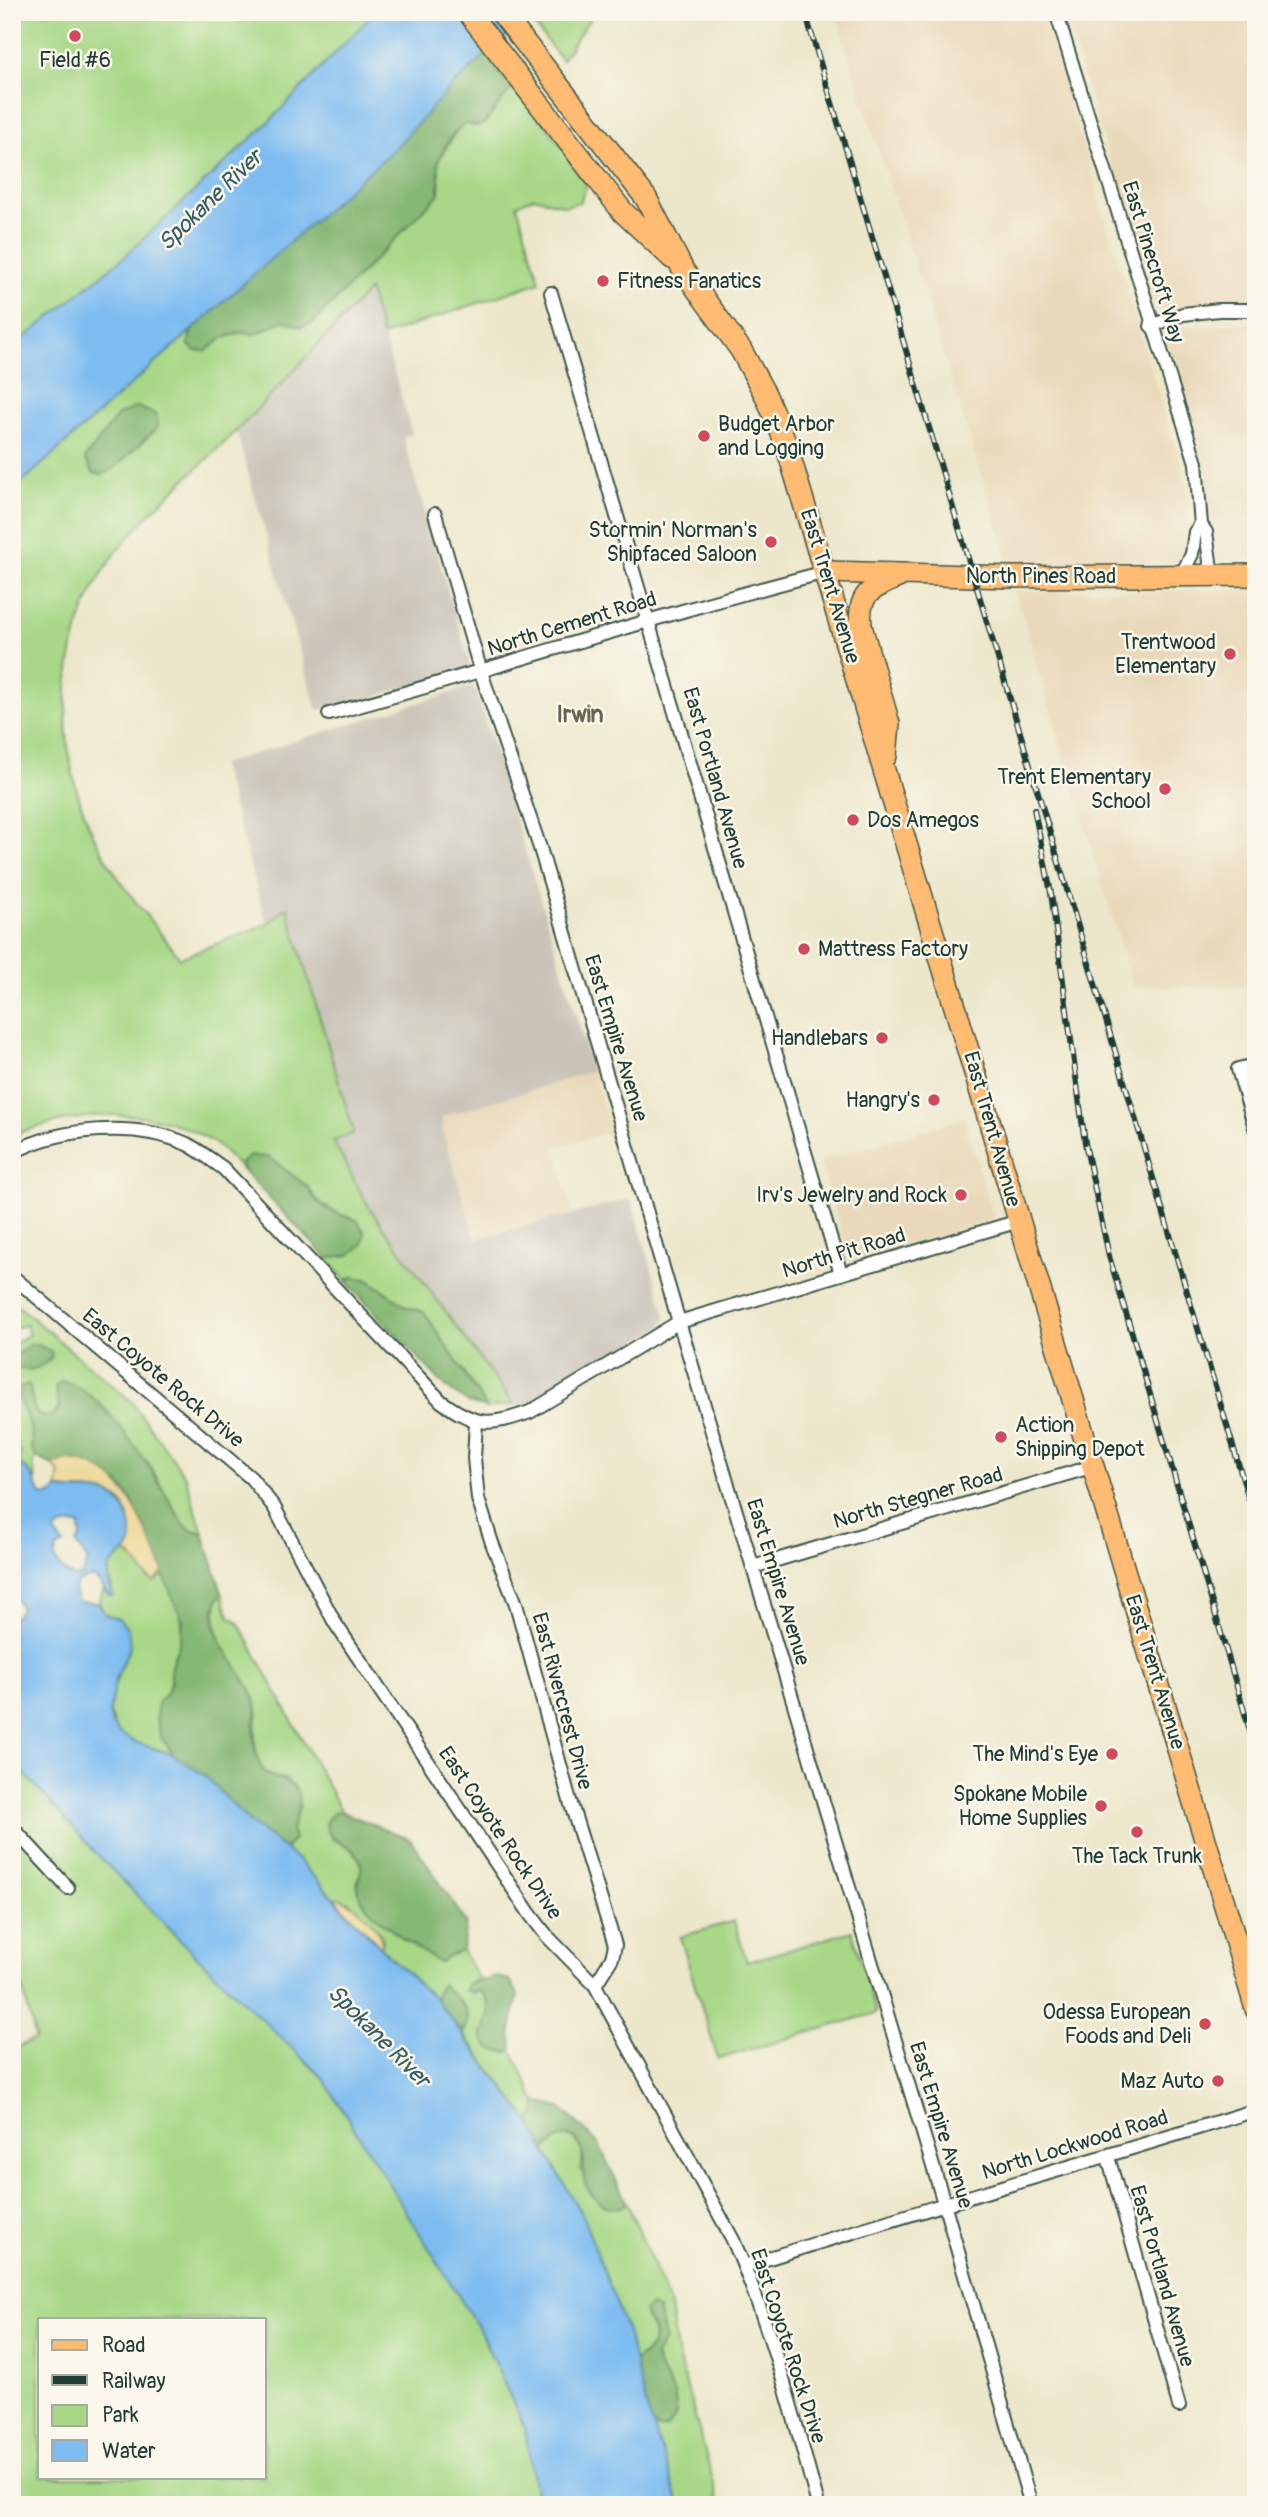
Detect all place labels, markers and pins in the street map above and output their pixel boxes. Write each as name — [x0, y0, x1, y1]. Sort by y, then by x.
marker: Field #6 — [67, 28, 83, 44]
place label: Field #6 — [39, 47, 111, 74]
place label: Fitness Fanatics — [617, 268, 762, 295]
marker: Fitness Fanatics — [595, 273, 611, 289]
place label: Budget Arbor and Logging — [718, 411, 835, 462]
marker: Budget Arbor and Logging — [696, 428, 712, 444]
place label: Stormin' Norman's Shipfaced Saloon — [589, 517, 758, 568]
marker: Stormin' Norman's Shipfaced Saloon — [763, 534, 779, 550]
place label: Trentwood Elementary — [1115, 629, 1216, 680]
marker: Trentwood Elementary — [1222, 646, 1238, 662]
place label: Trent Elementary School — [997, 764, 1151, 815]
marker: Trent Elementary School — [1157, 781, 1173, 797]
place label: Dos Amegos — [867, 807, 979, 834]
marker: Dos Amegos — [845, 812, 861, 828]
place label: Mattress Factory — [818, 936, 968, 963]
marker: Mattress Factory — [796, 941, 812, 957]
place label: Handlebars — [771, 1025, 869, 1052]
marker: Handlebars — [874, 1030, 890, 1046]
place label: Hangry's — [846, 1087, 921, 1114]
marker: Hangry's — [926, 1092, 942, 1108]
place label: Irv's Jewelry and Rock — [756, 1182, 947, 1209]
marker: Irv's Jewelry and Rock — [953, 1187, 969, 1203]
place label: Action Shipping Depot — [1015, 1412, 1145, 1463]
marker: Action Shipping Depot — [993, 1429, 1009, 1445]
place label: The Mind's Eye — [973, 1741, 1099, 1768]
marker: The Mind's Eye — [1104, 1746, 1120, 1762]
place label: Spokane Mobile Home Supplies — [953, 1781, 1088, 1832]
marker: Spokane Mobile Home Supplies — [1093, 1798, 1109, 1814]
marker: The Tack Trunk — [1129, 1824, 1145, 1840]
place label: The Tack Trunk — [1072, 1843, 1202, 1870]
place label: Odessa European Foods and Deli — [1042, 1999, 1191, 2050]
marker: Odessa European Foods and Deli — [1197, 2016, 1213, 2032]
place label: Maz Auto — [1121, 2068, 1204, 2095]
marker: Maz Auto — [1210, 2073, 1226, 2089]

